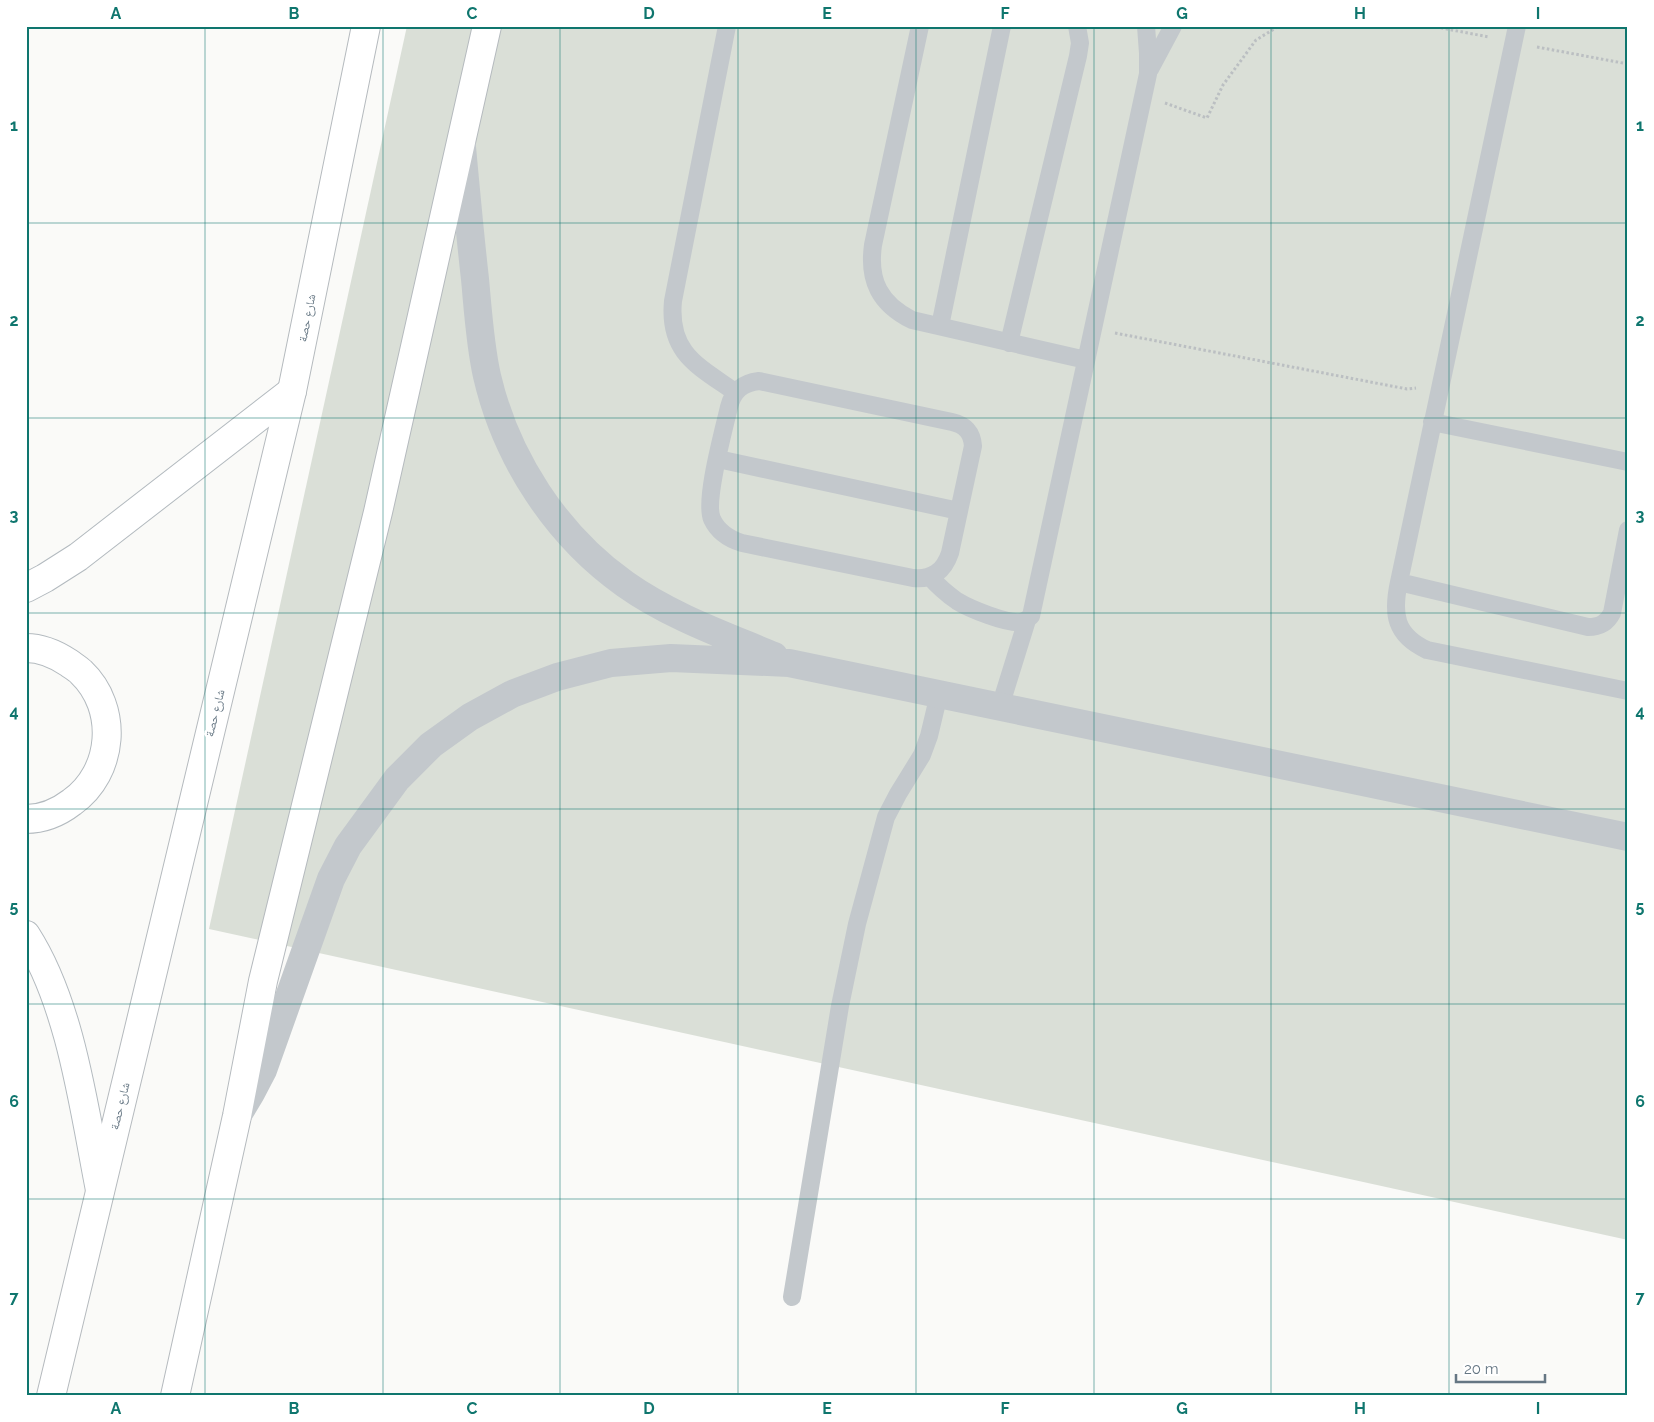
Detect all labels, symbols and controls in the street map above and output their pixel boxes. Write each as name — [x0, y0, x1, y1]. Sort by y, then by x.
text: A — [111, 4, 122, 23]
text: B — [289, 4, 300, 23]
text: C — [467, 4, 478, 23]
text: D — [643, 4, 655, 23]
text: E — [822, 4, 832, 23]
text: F — [1000, 4, 1010, 23]
text: G — [1176, 4, 1188, 23]
text: H — [1354, 4, 1366, 23]
text: I — [1536, 4, 1540, 23]
text: 1 — [10, 116, 18, 135]
text: 1 — [1636, 116, 1644, 135]
street label: شارع حصة — [296, 293, 319, 343]
text: 2 — [9, 311, 19, 330]
text: 2 — [1635, 311, 1645, 330]
text: 3 — [10, 506, 19, 525]
text: 3 — [1636, 506, 1645, 525]
street label: شارع حصة — [202, 688, 229, 738]
text: 4 — [9, 702, 19, 721]
text: 4 — [1635, 702, 1645, 721]
text: 5 — [10, 897, 19, 916]
text: 5 — [1636, 897, 1645, 916]
street label: شارع حصة — [107, 1081, 134, 1131]
text: 6 — [9, 1092, 19, 1111]
text: 6 — [1635, 1092, 1645, 1111]
text: 7 — [10, 1288, 19, 1307]
text: 7 — [1636, 1288, 1645, 1307]
scale bar — [1456, 1352, 1545, 1384]
text: 20 m — [1464, 1360, 1499, 1378]
text: A — [111, 1399, 122, 1418]
text: B — [289, 1399, 300, 1418]
text: C — [467, 1399, 478, 1418]
text: D — [643, 1399, 655, 1418]
text: E — [822, 1399, 832, 1418]
text: F — [1000, 1399, 1010, 1418]
text: G — [1176, 1399, 1188, 1418]
text: H — [1354, 1399, 1366, 1418]
text: I — [1536, 1399, 1540, 1418]

